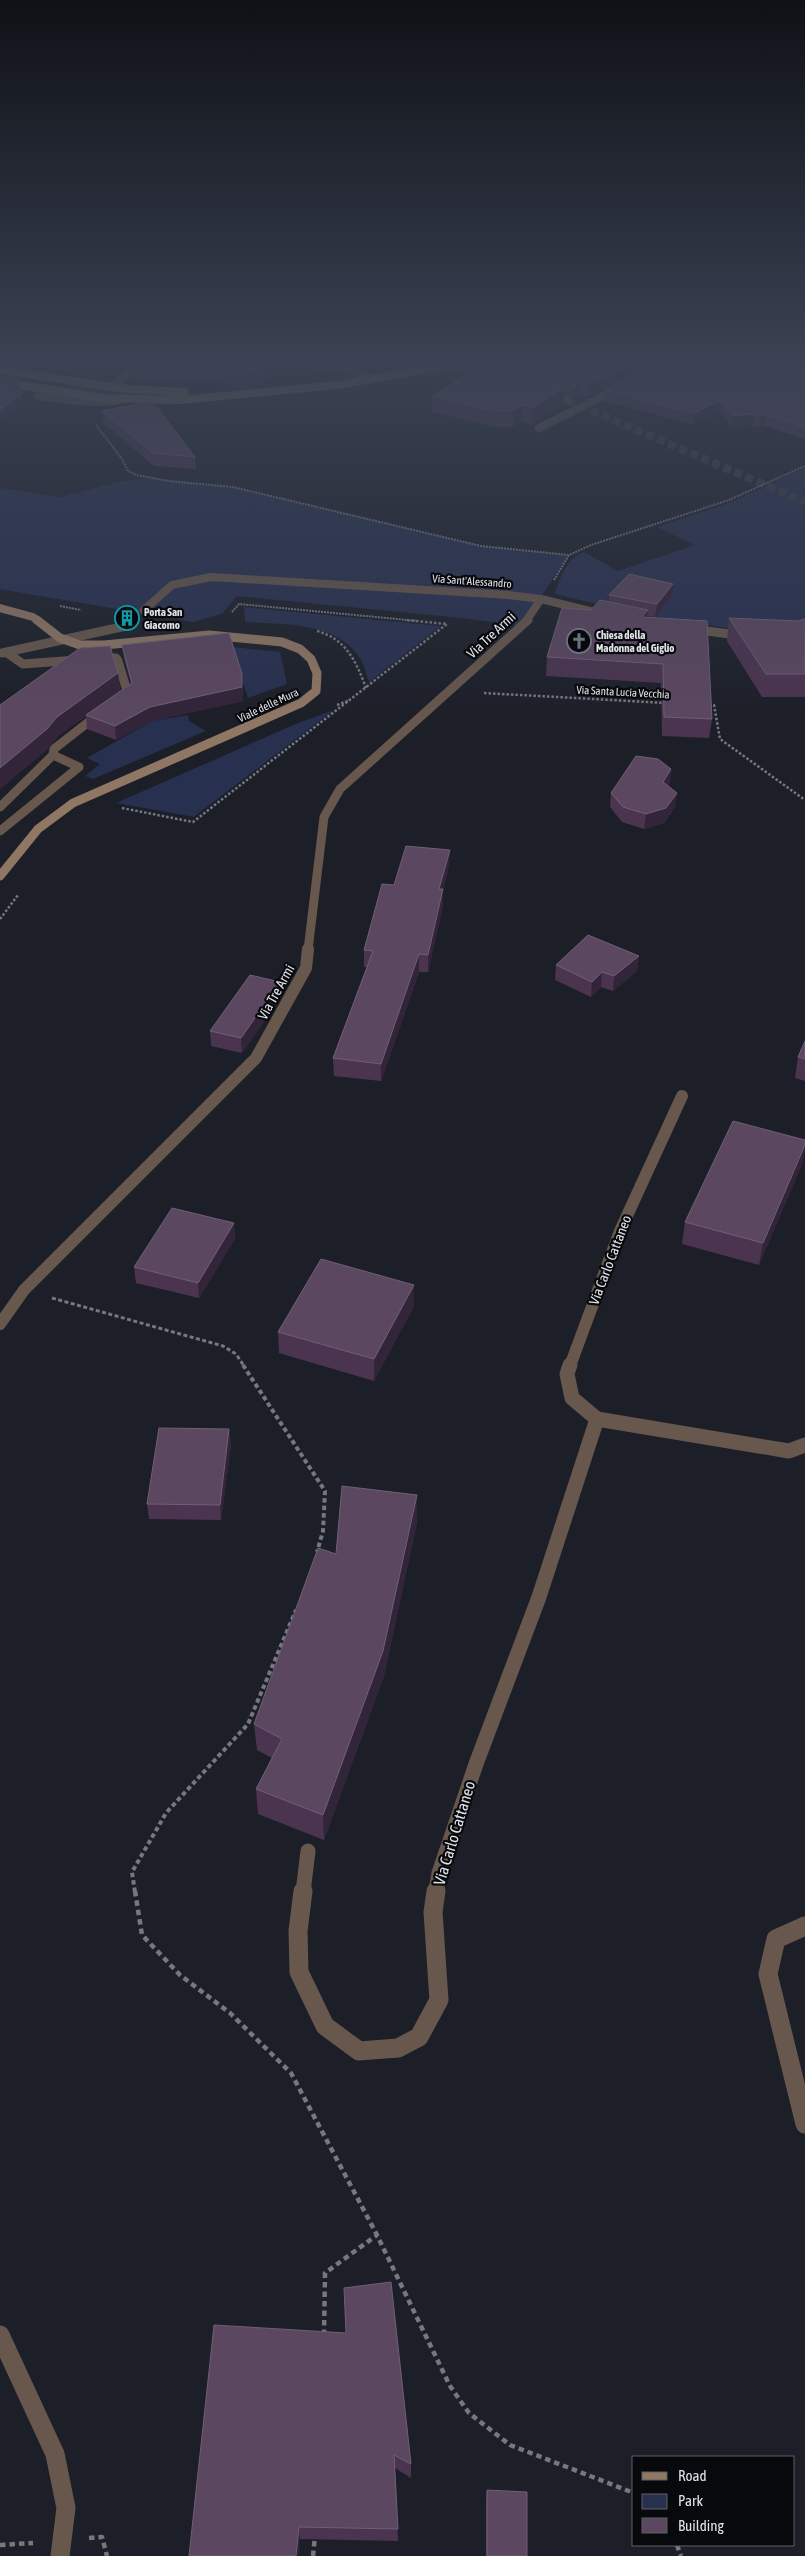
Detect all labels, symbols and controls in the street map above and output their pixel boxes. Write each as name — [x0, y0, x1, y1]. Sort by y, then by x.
street label: Via Sant'Alessandro — [432, 572, 512, 590]
building icon: Porta San Giacomo — [114, 605, 140, 631]
place label: Porta San Giacomo — [144, 606, 182, 631]
street label: Via Tre Armi — [463, 609, 519, 661]
church icon: Chiesa della Madonna del Giglio — [566, 628, 592, 654]
place label: Chiesa della Madonna del Giglio — [596, 629, 675, 654]
street label: Via Santa Lucia Vecchia — [576, 684, 670, 700]
street label: Viale delle Mura — [236, 686, 300, 724]
street label: Via Tre Armi — [254, 962, 298, 1022]
street label: Via Carlo Cattaneo — [586, 1213, 634, 1307]
street label: Via Carlo Cattaneo — [430, 1779, 478, 1887]
legend — [632, 2456, 795, 2546]
text: Road — [678, 2467, 707, 2484]
text: Park — [678, 2492, 703, 2509]
text: Building — [678, 2517, 724, 2534]

